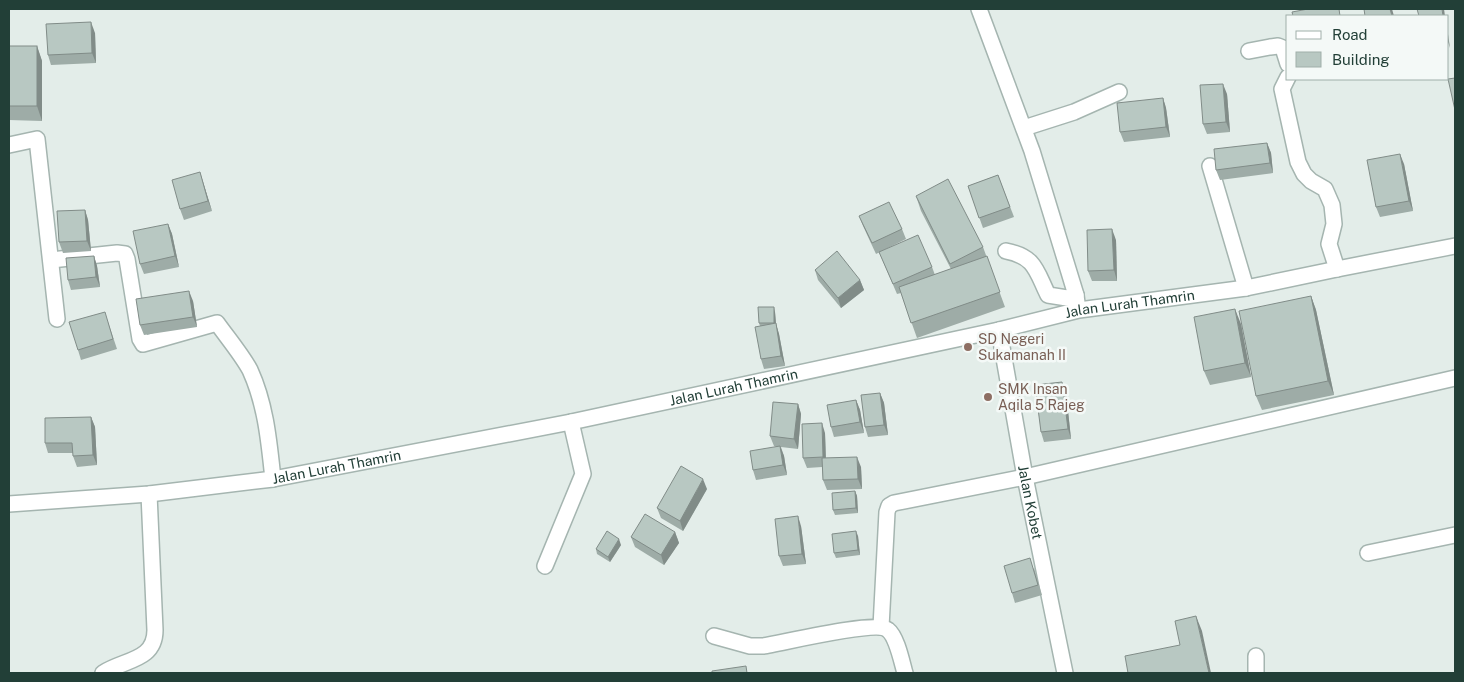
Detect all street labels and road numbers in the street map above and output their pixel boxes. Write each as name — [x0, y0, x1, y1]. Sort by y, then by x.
street label: Jalan Lurah Thamrin — [1063, 287, 1196, 321]
street label: Jalan Lurah Thamrin — [668, 365, 799, 409]
street label: Jalan Lurah Thamrin — [271, 447, 402, 487]
street label: Jalan Kobet — [1015, 464, 1045, 541]

